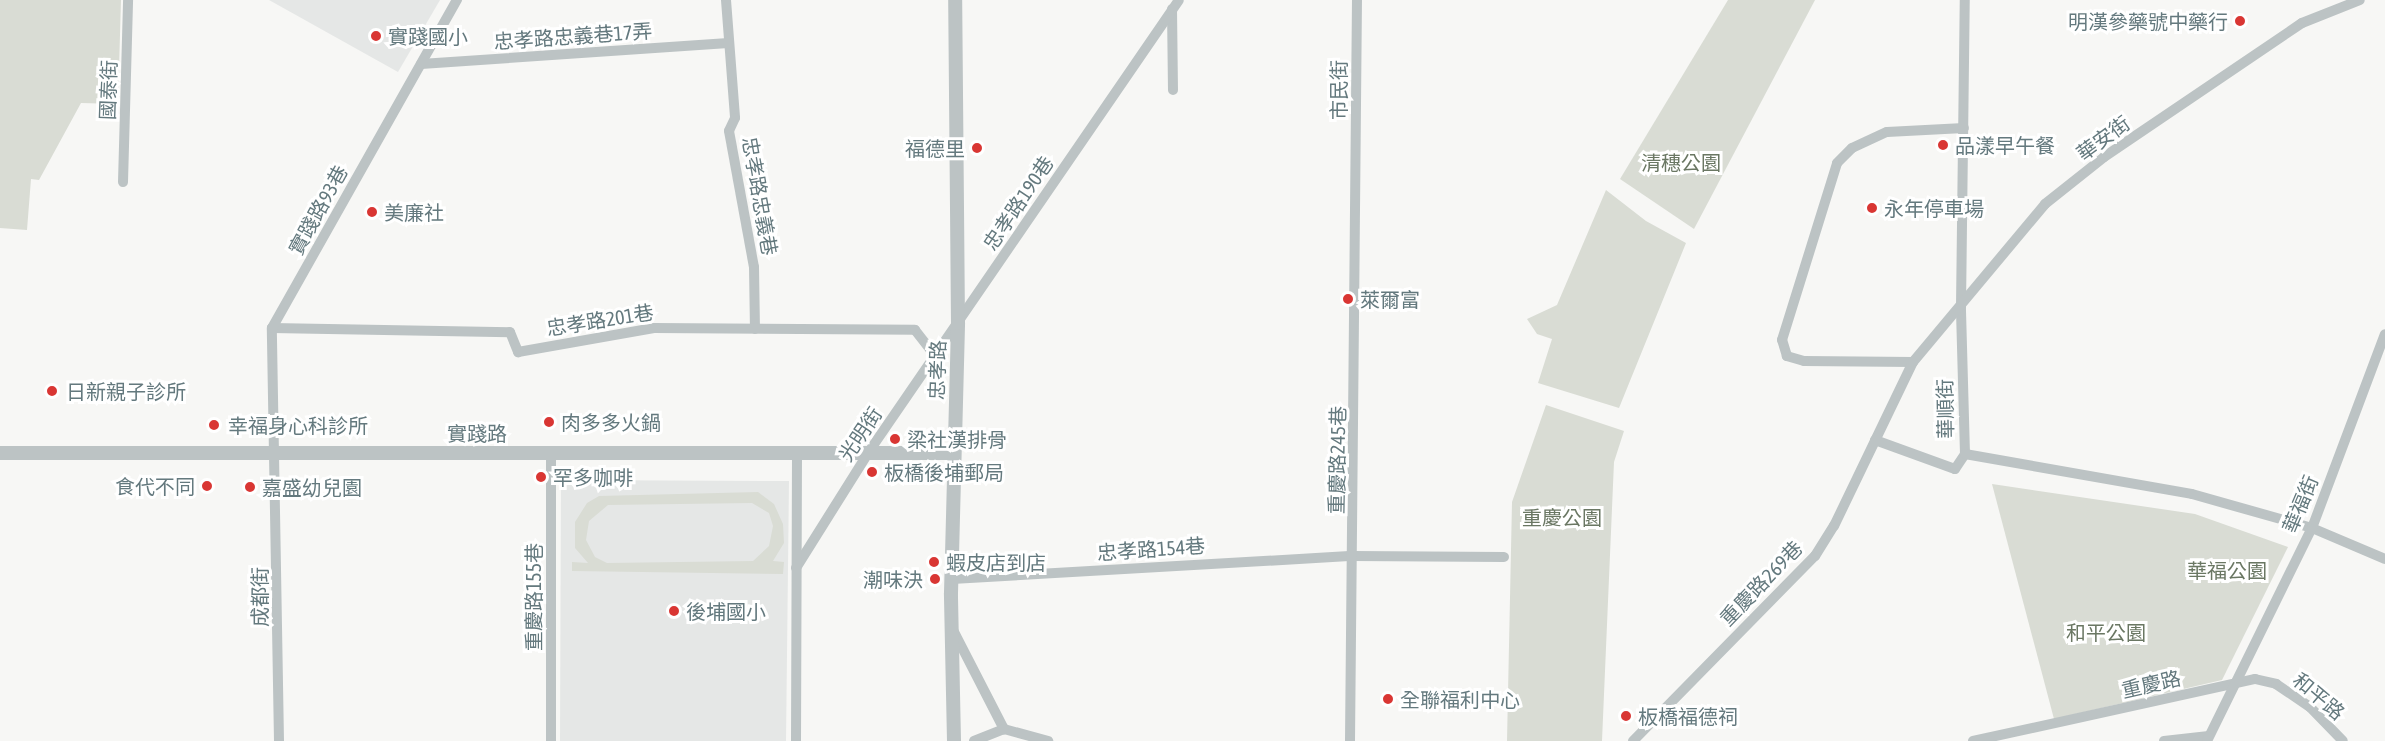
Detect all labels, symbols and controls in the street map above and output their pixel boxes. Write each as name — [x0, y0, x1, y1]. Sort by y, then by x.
place label: 明漢參藥號中藥行 — [2068, 9, 2228, 33]
marker: 明漢參藥號中藥行 — [2233, 14, 2247, 28]
street label: 忠孝路忠義巷17弄 — [493, 18, 653, 54]
place label: 實踐國小 — [388, 24, 468, 48]
marker: 實踐國小 — [369, 29, 383, 43]
street label: 國泰街 — [95, 60, 121, 120]
street label: 市民街 — [1326, 60, 1350, 120]
street label: 華安街 — [2072, 111, 2134, 165]
place label: 品漾早午餐 — [1955, 133, 2055, 157]
street label: 忠孝路忠義巷 — [738, 135, 782, 257]
place label: 福德里 — [905, 136, 965, 160]
marker: 品漾早午餐 — [1936, 138, 1950, 152]
marker: 福德里 — [970, 141, 984, 155]
park label: 清穗公園 — [1641, 150, 1721, 174]
street label: 忠孝路190巷 — [978, 151, 1058, 255]
street label: 實踐路93巷 — [284, 161, 352, 259]
place label: 永年停車場 — [1884, 196, 1984, 220]
place label: 美廉社 — [384, 200, 444, 224]
marker: 永年停車場 — [1865, 201, 1879, 215]
marker: 美廉社 — [365, 205, 379, 219]
place label: 萊爾富 — [1360, 287, 1420, 311]
marker: 萊爾富 — [1341, 292, 1355, 306]
street label: 忠孝路201巷 — [545, 300, 655, 340]
street label: 忠孝路 — [924, 340, 950, 400]
place label: 日新親子診所 — [66, 379, 186, 403]
street label: 華順街 — [1932, 379, 1958, 439]
marker: 日新親子診所 — [43, 382, 61, 400]
street label: 光明街 — [833, 402, 887, 466]
street label: 重慶路245巷 — [1324, 406, 1350, 514]
place label: 肉多多火鍋 — [561, 410, 661, 434]
place label: 幸福身心科診所 — [228, 413, 368, 437]
marker: 肉多多火鍋 — [542, 415, 556, 429]
marker: 幸福身心科診所 — [205, 416, 223, 434]
street label: 實踐路 — [447, 421, 507, 445]
place label: 梁社漢排骨 — [907, 427, 1007, 451]
marker: 梁社漢排骨 — [888, 432, 902, 446]
place label: 板橋後埔郵局 — [884, 460, 1004, 484]
place label: 罕多咖啡 — [553, 465, 633, 489]
marker: 板橋後埔郵局 — [865, 465, 879, 479]
marker: 罕多咖啡 — [534, 470, 548, 484]
street label: 華福街 — [2277, 472, 2323, 536]
place label: 食代不同 — [115, 474, 195, 498]
place label: 嘉盛幼兒園 — [262, 475, 362, 499]
marker: 食代不同 — [200, 479, 214, 493]
marker: 嘉盛幼兒園 — [243, 480, 257, 494]
park label: 重慶公園 — [1522, 505, 1602, 529]
street label: 忠孝路154巷 — [1096, 533, 1206, 565]
street label: 重慶路269巷 — [1715, 536, 1807, 630]
street label: 重慶路155巷 — [521, 543, 545, 651]
place label: 蝦皮店到店 — [946, 550, 1046, 574]
marker: 蝦皮店到店 — [927, 555, 941, 569]
park label: 華福公園 — [2187, 558, 2267, 582]
street label: 成都街 — [247, 567, 271, 627]
place label: 潮味決 — [863, 567, 923, 591]
marker: 潮味決 — [928, 572, 942, 586]
place label: 後埔國小 — [686, 599, 766, 623]
marker: 後埔國小 — [667, 604, 681, 618]
park label: 和平公園 — [2066, 620, 2146, 644]
street label: 重慶路 — [2119, 666, 2183, 702]
street label: 和平路 — [2288, 668, 2350, 724]
place label: 全聯福利中心 — [1400, 687, 1520, 711]
marker: 全聯福利中心 — [1381, 692, 1395, 706]
place label: 板橋福德祠 — [1638, 704, 1738, 728]
marker: 板橋福德祠 — [1619, 709, 1633, 723]

